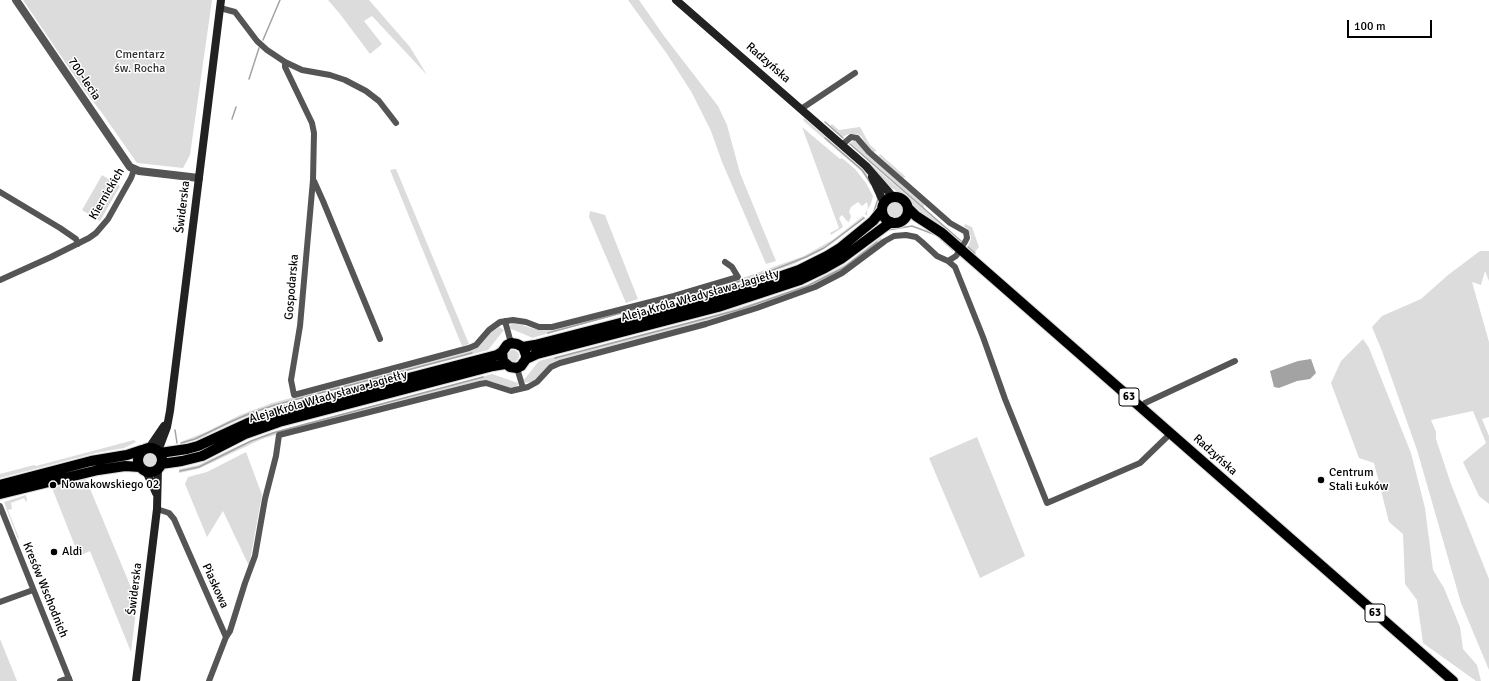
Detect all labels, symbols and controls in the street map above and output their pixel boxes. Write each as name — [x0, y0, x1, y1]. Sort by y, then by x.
scale bar — [1349, 12, 1434, 38]
text: 100 m — [1354, 19, 1386, 34]
street label: Radzyńska — [743, 40, 793, 86]
park label: Cmentarz św. Rocha — [115, 48, 165, 76]
street label: 700-lecia — [65, 55, 103, 103]
street label: Kiernickich — [86, 165, 128, 223]
street label: Świderska — [173, 180, 193, 234]
street label: Gospodarska — [282, 253, 302, 321]
street label: Aleja Króla Władysława Jagiełły — [619, 267, 781, 325]
street label: Aleja Króla Władysława Jagiełły — [247, 368, 409, 426]
road number: 63 — [1119, 388, 1139, 406]
street label: Radzyńska — [1190, 431, 1240, 479]
place label: Centrum Stali Łuków — [1329, 466, 1388, 494]
marker: Centrum Stali Łuków — [1316, 475, 1326, 485]
place label: Nowakowskiego 02 — [61, 478, 159, 492]
marker: Nowakowskiego 02 — [48, 480, 58, 490]
street label: Kresów Wschodnich — [19, 540, 71, 640]
place label: Aldi — [62, 545, 82, 559]
marker: Aldi — [49, 547, 59, 557]
street label: Piaskowa — [199, 561, 231, 611]
street label: Świderska — [125, 562, 145, 616]
road number: 63 — [1365, 604, 1385, 622]

